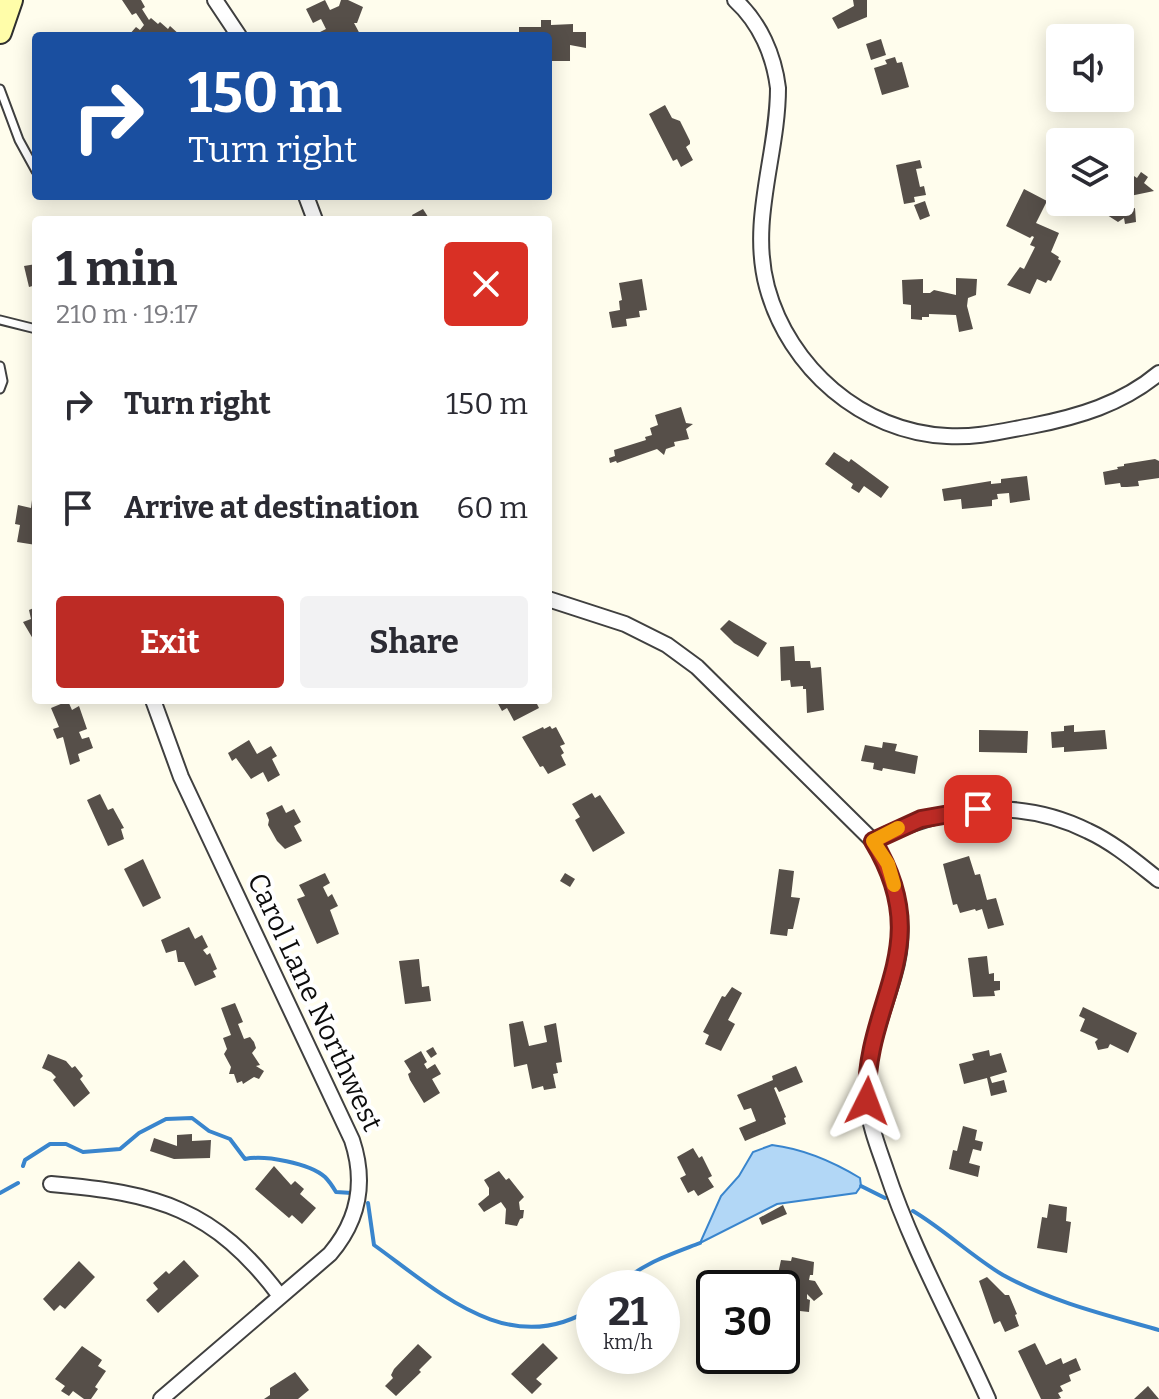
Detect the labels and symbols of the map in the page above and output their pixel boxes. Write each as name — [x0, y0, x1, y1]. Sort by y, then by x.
pin — [944, 775, 1012, 843]
street label: Carol Lane Northwest — [241, 868, 389, 1136]
position arrow — [825, 1059, 909, 1143]
speed limit sign: 30 — [696, 1270, 800, 1374]

